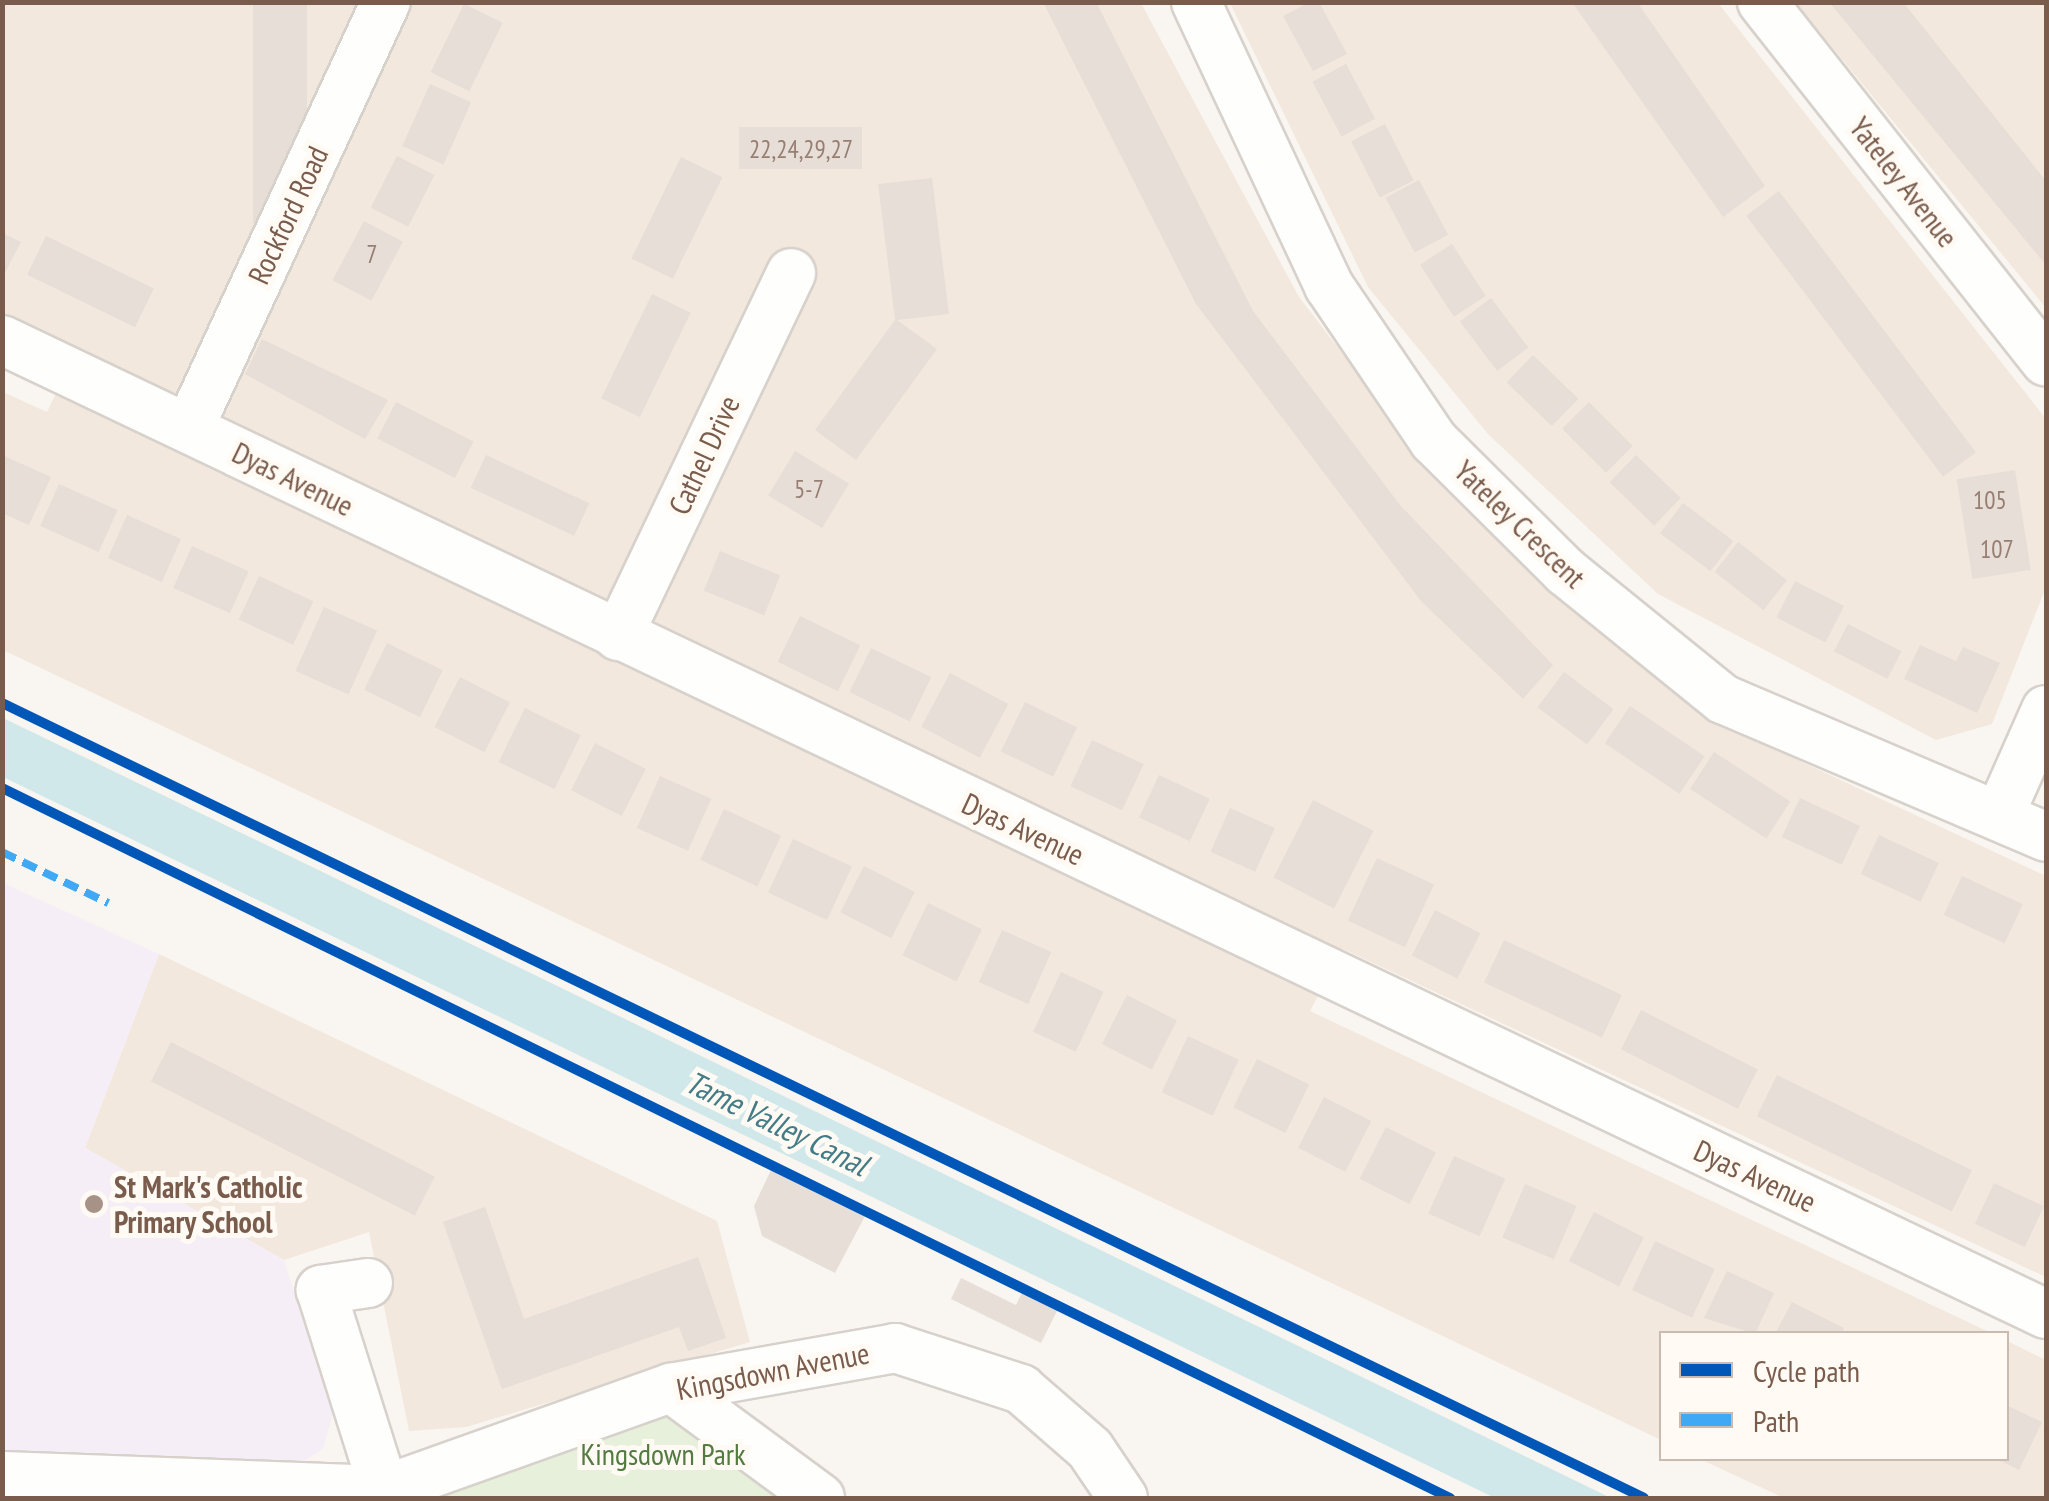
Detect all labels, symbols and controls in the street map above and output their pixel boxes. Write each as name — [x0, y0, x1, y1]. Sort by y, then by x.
street label: Yateley Avenue — [1842, 109, 1966, 255]
house number: 22,24,29,27 — [749, 134, 853, 164]
street label: Rockford Road — [240, 140, 336, 290]
house number: 7 — [366, 239, 378, 269]
street label: Cathel Drive — [661, 390, 747, 520]
street label: Dyas Avenue — [226, 434, 360, 524]
street label: Yateley Crescent — [1447, 452, 1593, 596]
house number: 5-7 — [794, 474, 824, 504]
house number: 105 — [1973, 485, 2007, 515]
house number: 107 — [1980, 534, 2014, 564]
street label: Dyas Avenue — [956, 785, 1090, 873]
water label: Tame Valley Canal — [679, 1062, 875, 1184]
street label: Dyas Avenue — [1688, 1132, 1822, 1220]
place label: St Mark's Catholic Primary School — [114, 1169, 303, 1240]
marker: St Mark's Catholic Primary School — [83, 1193, 105, 1215]
legend — [1659, 1331, 2009, 1461]
street label: Kingsdown Avenue — [673, 1335, 873, 1407]
text: Cycle path — [1753, 1351, 1860, 1390]
text: Path — [1753, 1401, 1799, 1440]
park label: Kingsdown Park — [580, 1436, 746, 1472]

